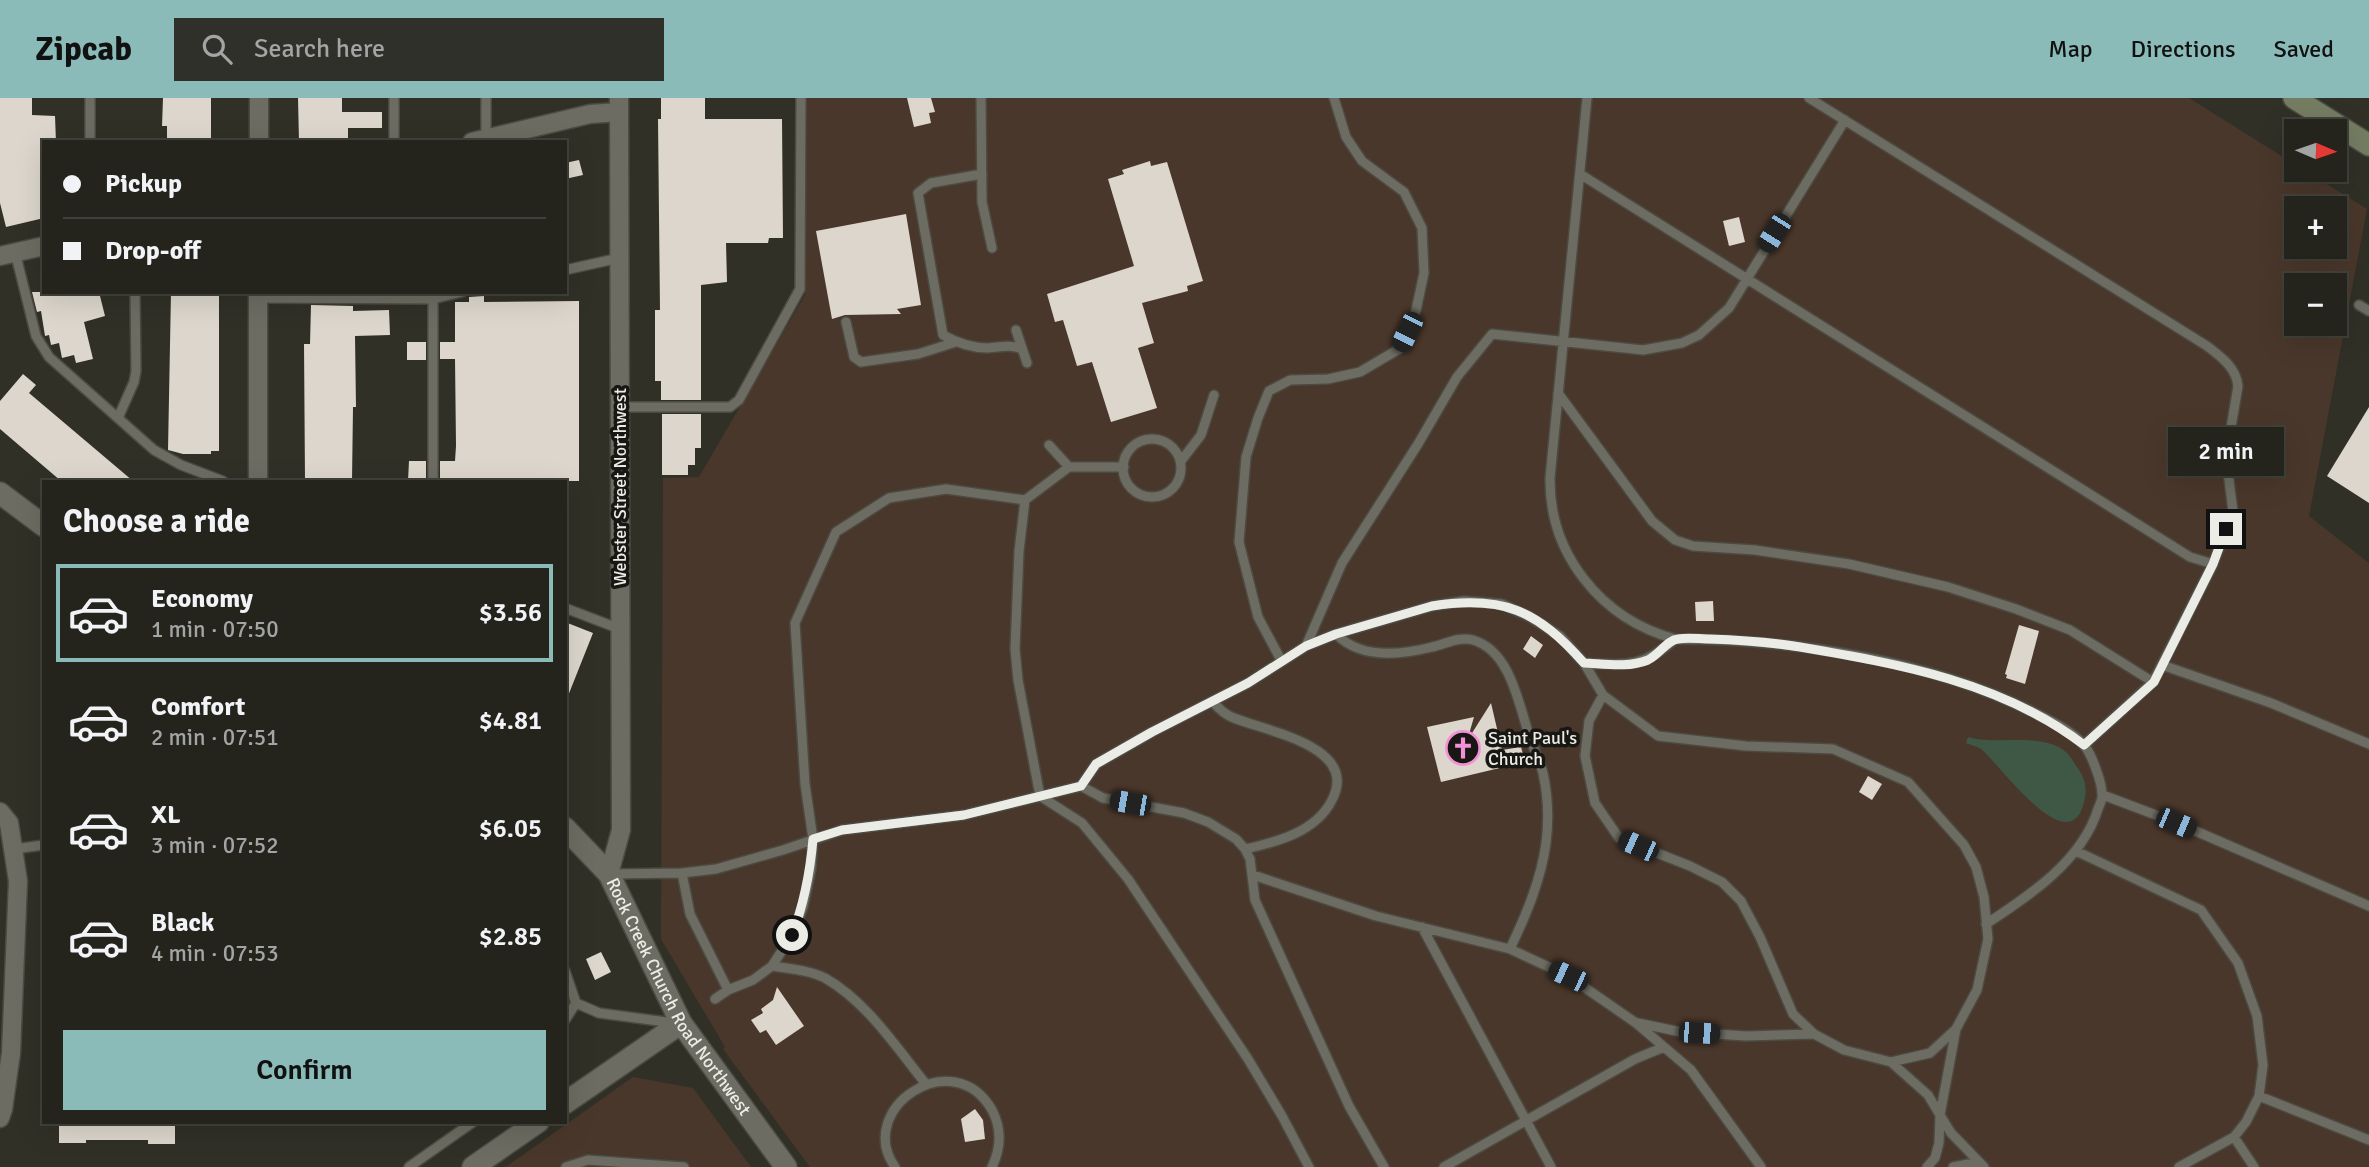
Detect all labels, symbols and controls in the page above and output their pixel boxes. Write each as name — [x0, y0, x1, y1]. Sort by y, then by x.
search box — [174, 18, 664, 81]
text: Zipcab — [35, 29, 132, 70]
icon: search — [198, 30, 236, 68]
text: Search here — [254, 33, 385, 65]
text: Map — [2048, 34, 2093, 64]
text: Directions — [2131, 34, 2236, 64]
text: Saved — [2274, 34, 2334, 64]
north arrow — [2284, 119, 2347, 182]
map controls — [2284, 119, 2347, 336]
text: Pickup — [105, 168, 182, 200]
button: + — [2284, 196, 2347, 259]
car — [1754, 210, 1795, 256]
text: Drop-off — [105, 235, 201, 267]
button: − — [2284, 273, 2347, 336]
car — [1389, 309, 1426, 355]
street label: Webster Street Northwest — [609, 388, 631, 586]
callout: 2 min — [2168, 428, 2284, 476]
text: 2 min — [2198, 437, 2254, 466]
text: Choose a ride — [63, 502, 250, 541]
route end — [2210, 513, 2242, 545]
icon: car — [67, 582, 130, 645]
text: Economy — [151, 583, 253, 615]
text: $3.56 — [479, 597, 542, 629]
text: 1 min · 07:50 — [151, 615, 279, 644]
icon: car — [67, 690, 130, 753]
text: Comfort — [151, 691, 245, 723]
text: $4.81 — [479, 705, 542, 737]
text: 2 min · 07:51 — [151, 723, 279, 752]
place label: Saint Paul's Church — [1488, 727, 1577, 770]
church icon: Saint Paul's Church — [1444, 729, 1482, 767]
car — [1108, 789, 1153, 817]
icon: car — [67, 798, 130, 861]
text: XL — [151, 799, 181, 831]
car — [2153, 805, 2200, 841]
text: $6.05 — [479, 813, 542, 845]
car — [1615, 828, 1662, 864]
text: 3 min · 07:52 — [151, 831, 279, 860]
street label: Rock Creek Church Road Northwest — [601, 874, 756, 1120]
icon: car — [67, 906, 130, 969]
text: Black — [151, 907, 214, 939]
route start — [776, 919, 808, 951]
text: $2.85 — [479, 921, 542, 953]
text: 4 min · 07:53 — [151, 939, 279, 968]
car — [1545, 958, 1592, 994]
car — [1678, 1021, 1721, 1045]
button: Confirm — [63, 1030, 546, 1110]

